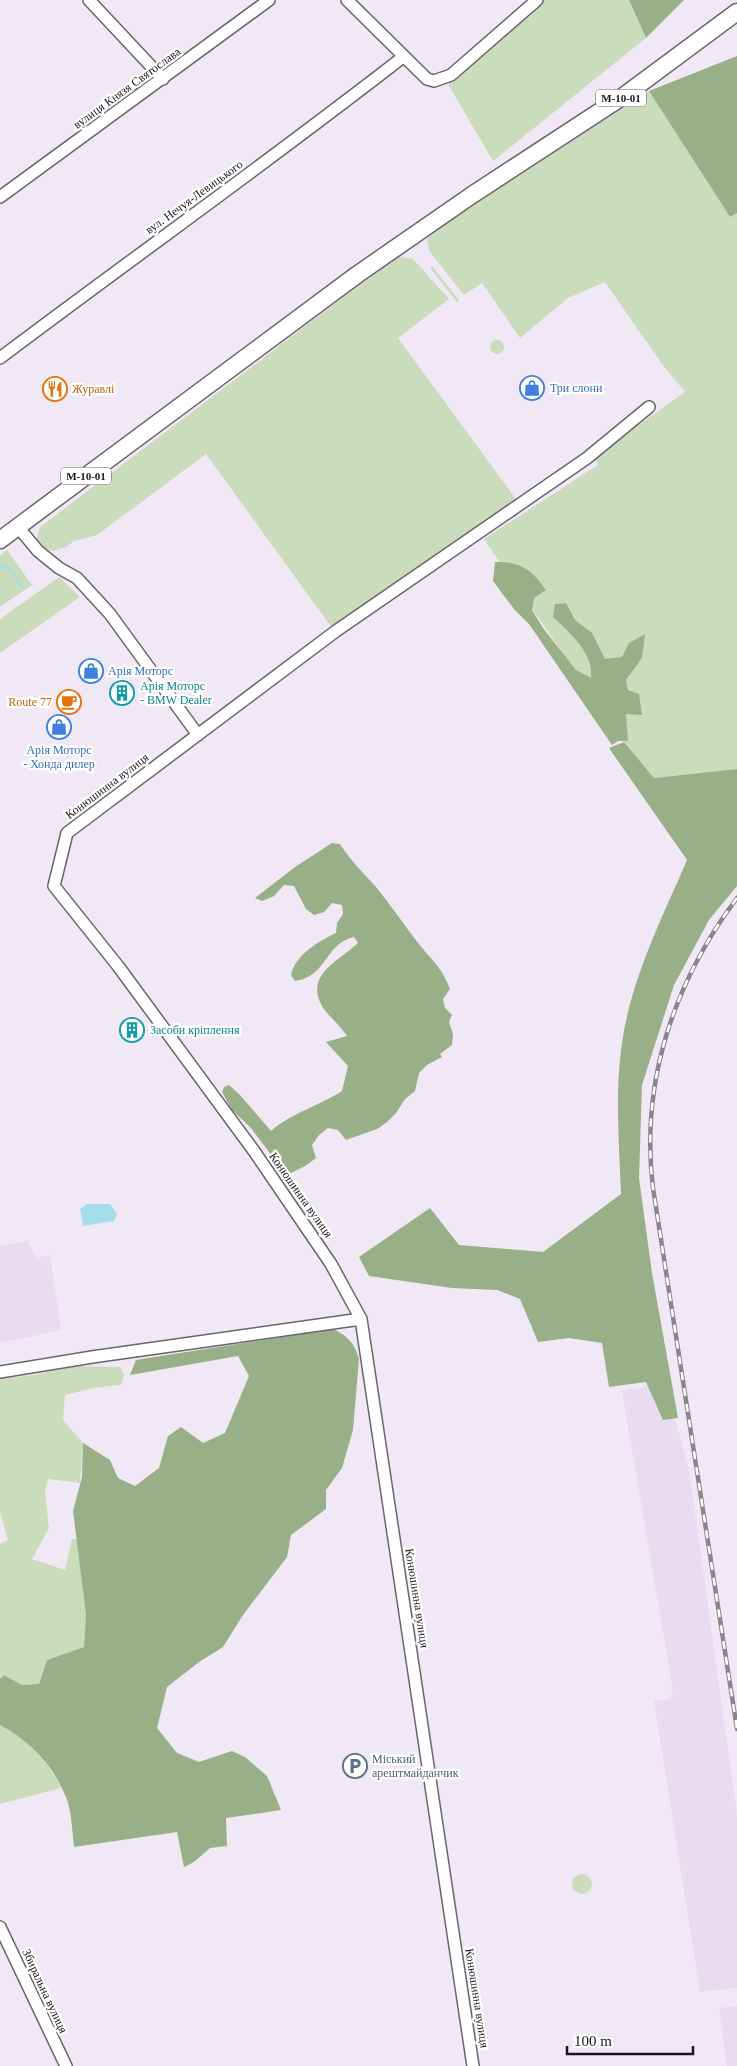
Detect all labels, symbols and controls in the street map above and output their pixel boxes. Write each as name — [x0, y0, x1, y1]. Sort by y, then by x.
street label: вулиця Князя Святослава — [71, 44, 184, 132]
road number: М-10-01 — [596, 90, 646, 106]
street label: вул. Нечуя-Левицького — [143, 157, 245, 237]
shop icon: Три слони — [519, 375, 545, 401]
restaurant icon: Журавлі — [42, 376, 68, 402]
place label: Три слони — [550, 381, 603, 395]
place label: Журавлі — [72, 382, 115, 396]
road number: М-10-01 — [61, 468, 111, 484]
shop icon: Арія Моторс — [78, 658, 104, 684]
place label: Арія Моторс — [108, 664, 173, 678]
place label: Арія Моторс - BMW Dealer — [140, 679, 212, 707]
building icon: Арія Моторс - BMW Dealer — [109, 680, 135, 706]
cafe icon: Route 77 — [56, 689, 82, 715]
place label: Route 77 — [8, 695, 52, 709]
shop icon: Арія Моторс - Хонда дилер — [46, 714, 72, 740]
place label: Арія Моторс - Хонда дилер — [23, 743, 95, 771]
street label: Конюшинна вулиця — [63, 750, 152, 822]
building icon: Засоби кріплення — [119, 1017, 145, 1043]
place label: Засоби кріплення — [150, 1023, 240, 1037]
street label: Конюшинна вулиця — [266, 1150, 336, 1241]
street label: Конюшинна вулиця — [402, 1547, 432, 1649]
place label: Міський арештмайданчик — [372, 1752, 459, 1780]
parking icon: Міський арештмайданчик — [342, 1753, 368, 1779]
street label: Збиральна вулиця — [19, 1947, 71, 2036]
street label: Конюшинна вулиця — [462, 1947, 492, 2049]
scale bar — [567, 2024, 693, 2056]
text: 100 m — [574, 2033, 612, 2049]

